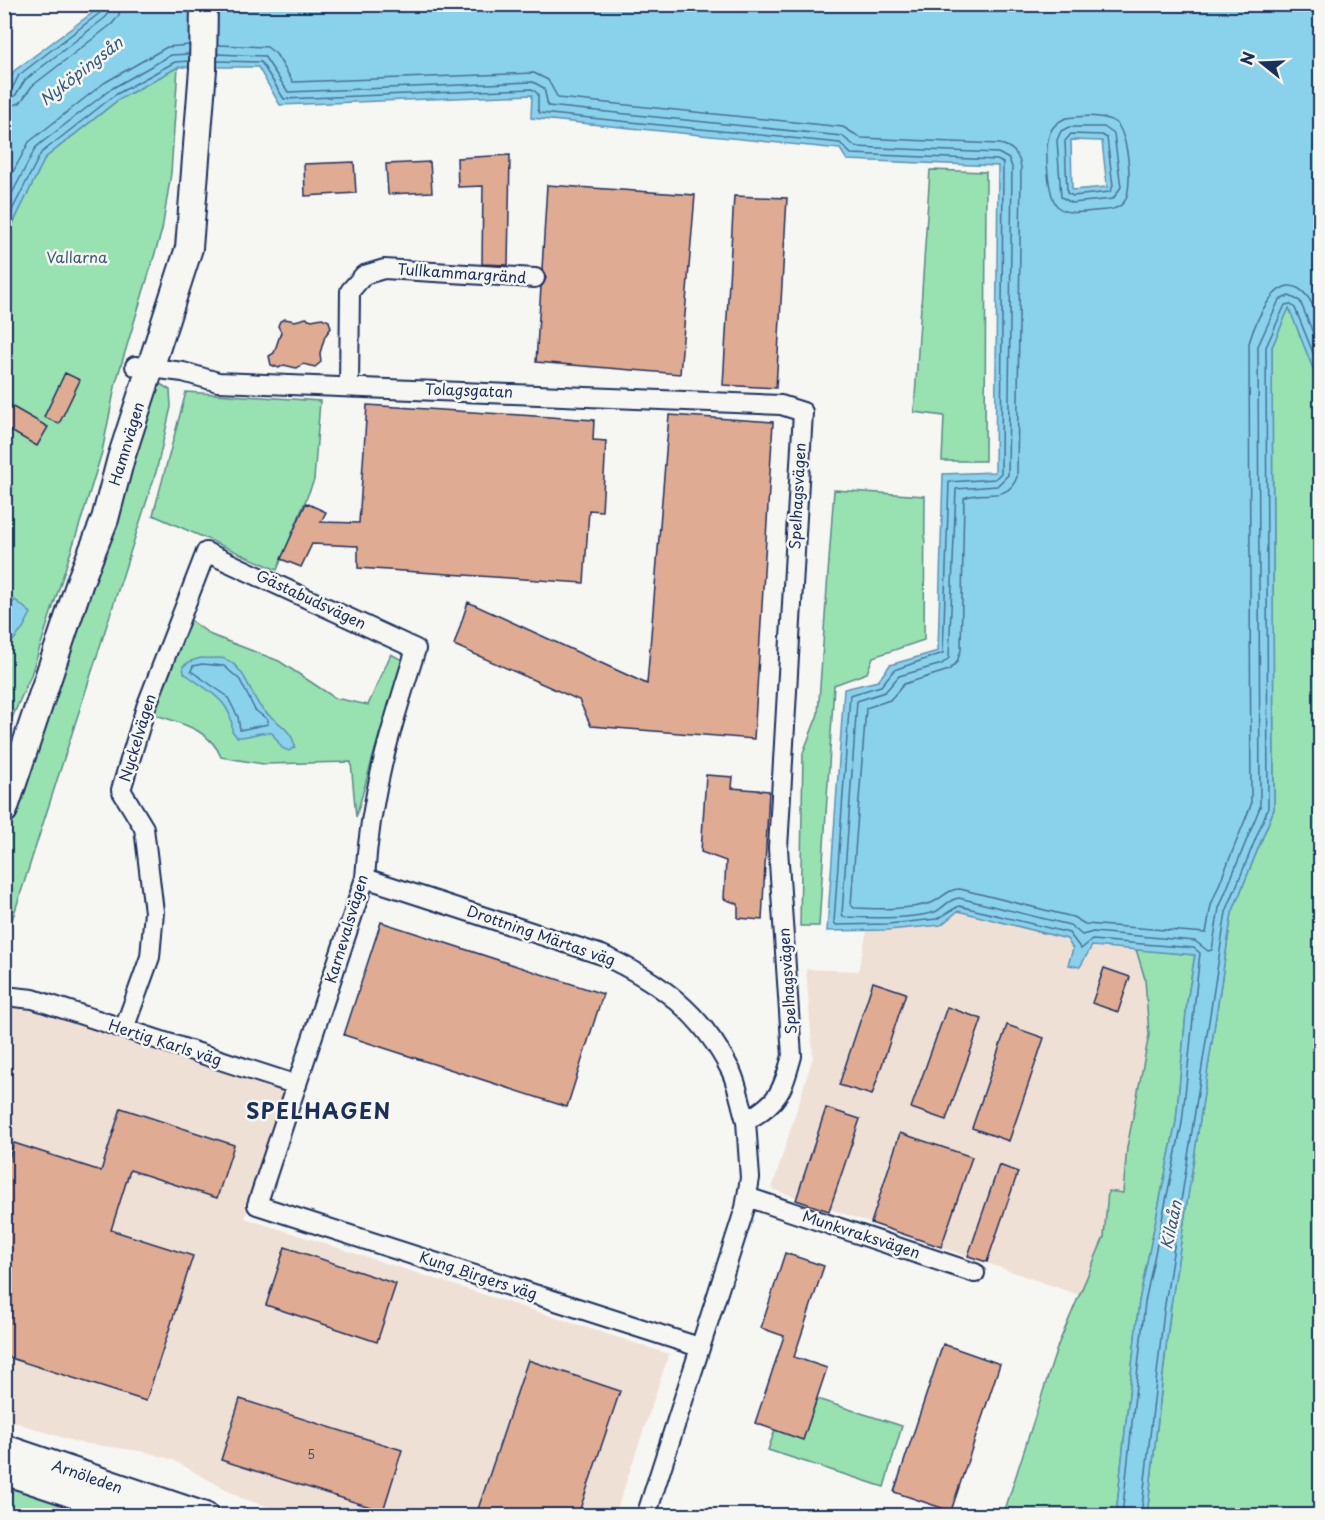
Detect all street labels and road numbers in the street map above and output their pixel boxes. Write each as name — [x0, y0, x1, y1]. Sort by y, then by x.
street label: Tullkammargränd — [397, 257, 527, 288]
street label: Tolagsgatan — [425, 376, 513, 403]
street label: Hamnvägen — [102, 399, 149, 488]
street label: Spelhagsvägen — [782, 442, 811, 550]
street label: Gästabudsvägen — [253, 563, 370, 634]
street label: Nyckelvägen — [112, 691, 161, 784]
street label: Karnevalsvägen — [318, 871, 373, 986]
street label: Drottning Märtas väg — [464, 898, 619, 971]
street label: Spelhagsvägen — [771, 927, 802, 1035]
street label: Hertig Karls väg — [106, 1012, 225, 1071]
street label: Munkvraksvägen — [800, 1204, 923, 1263]
street label: Kung Birgers väg — [416, 1245, 541, 1305]
street label: Arnöleden — [49, 1453, 126, 1498]

